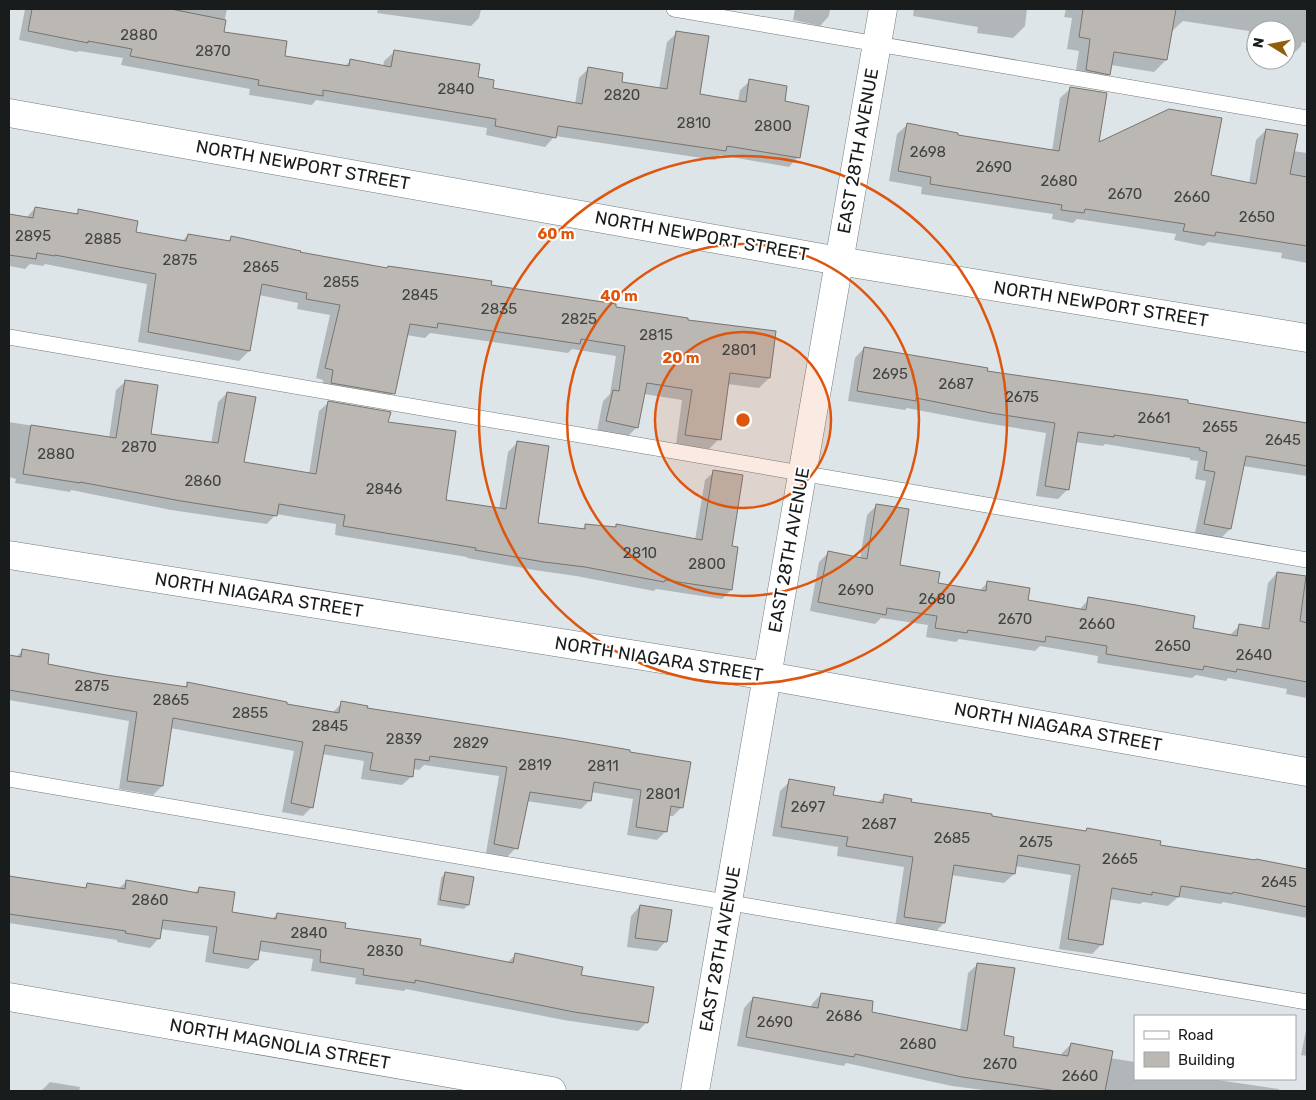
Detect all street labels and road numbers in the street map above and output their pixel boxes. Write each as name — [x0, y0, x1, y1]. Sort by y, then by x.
street label: EAST 28TH AVENUE — [833, 67, 883, 235]
street label: NORTH NEWPORT STREET — [194, 135, 412, 195]
street label: NORTH NEWPORT STREET — [593, 206, 811, 266]
street label: NORTH NEWPORT STREET — [992, 276, 1210, 332]
street label: EAST 28TH AVENUE — [764, 466, 814, 634]
street label: NORTH NIAGARA STREET — [153, 568, 365, 622]
street label: NORTH NIAGARA STREET — [553, 632, 765, 686]
street label: NORTH NIAGARA STREET — [952, 698, 1164, 756]
street label: EAST 28TH AVENUE — [695, 865, 745, 1033]
street label: NORTH MAGNOLIA STREET — [168, 1014, 392, 1074]

